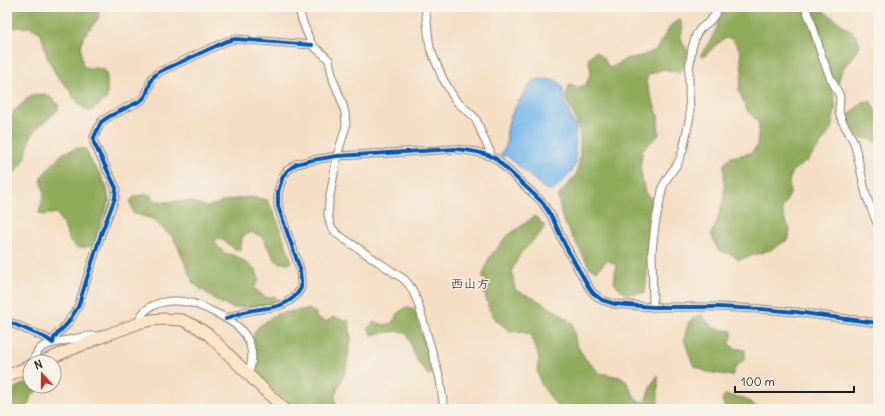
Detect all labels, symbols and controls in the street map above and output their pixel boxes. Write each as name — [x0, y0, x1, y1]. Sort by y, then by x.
district label: 西山方 — [450, 275, 490, 292]
north arrow — [22, 354, 62, 394]
text: N — [32, 357, 44, 373]
scale bar — [735, 368, 854, 394]
text: 100 m — [741, 374, 775, 389]

